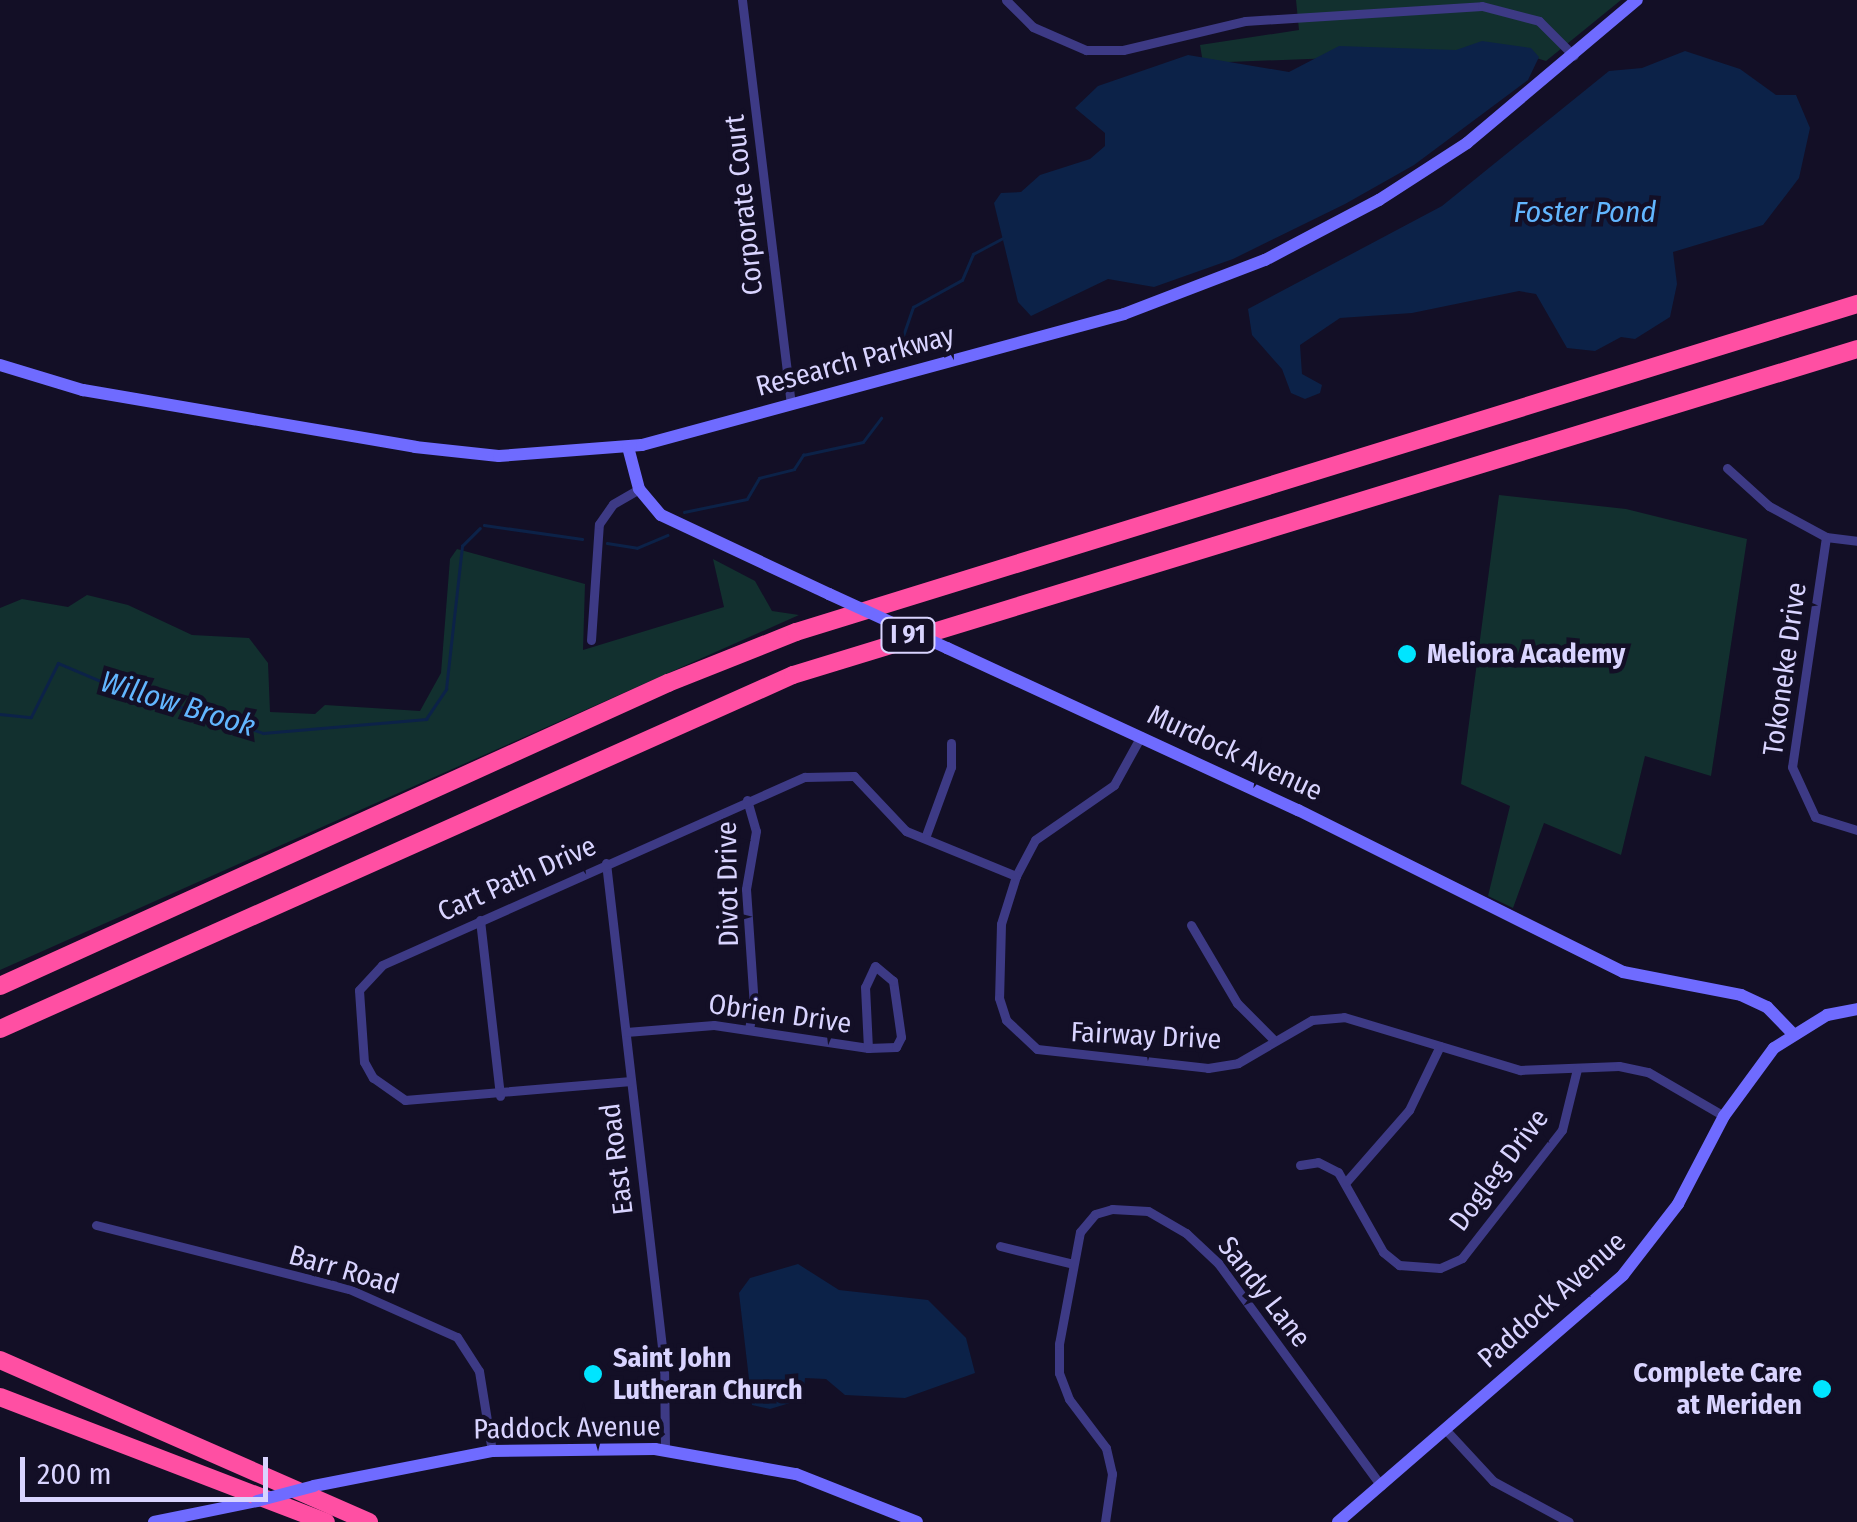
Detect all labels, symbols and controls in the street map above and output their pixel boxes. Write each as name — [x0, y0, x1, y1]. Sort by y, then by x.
street label: Corporate Court — [718, 113, 770, 297]
water label: Foster Pond — [1514, 194, 1656, 230]
street label: Research Parkway — [752, 318, 958, 404]
street label: Tokoneke Drive — [1756, 580, 1814, 758]
road number: I 91 — [878, 615, 938, 655]
place label: Meliora Academy — [1427, 637, 1625, 671]
marker: Meliora Academy — [1396, 643, 1418, 665]
water label: Willow Brook — [96, 663, 260, 745]
street label: Murdock Avenue — [1142, 698, 1328, 808]
street label: Divot Drive — [710, 821, 746, 947]
street label: Cart Path Drive — [433, 829, 601, 929]
street label: Obrien Drive — [706, 987, 854, 1041]
street label: Fairway Drive — [1070, 1015, 1222, 1057]
street label: East Road — [593, 1101, 641, 1217]
street label: Dogleg Drive — [1442, 1102, 1556, 1238]
street label: Paddock Avenue — [1471, 1225, 1633, 1375]
street label: Sandy Lane — [1210, 1230, 1318, 1354]
street label: Barr Road — [285, 1238, 403, 1302]
place label: Saint John Lutheran Church — [613, 1341, 803, 1407]
place label: Complete Care at Meriden — [1633, 1356, 1802, 1422]
marker: Saint John Lutheran Church — [582, 1363, 604, 1385]
marker: Complete Care at Meriden — [1811, 1378, 1833, 1400]
street label: Paddock Avenue — [473, 1410, 661, 1446]
scale bar — [25, 1437, 272, 1499]
text: 200 m — [37, 1456, 112, 1492]

